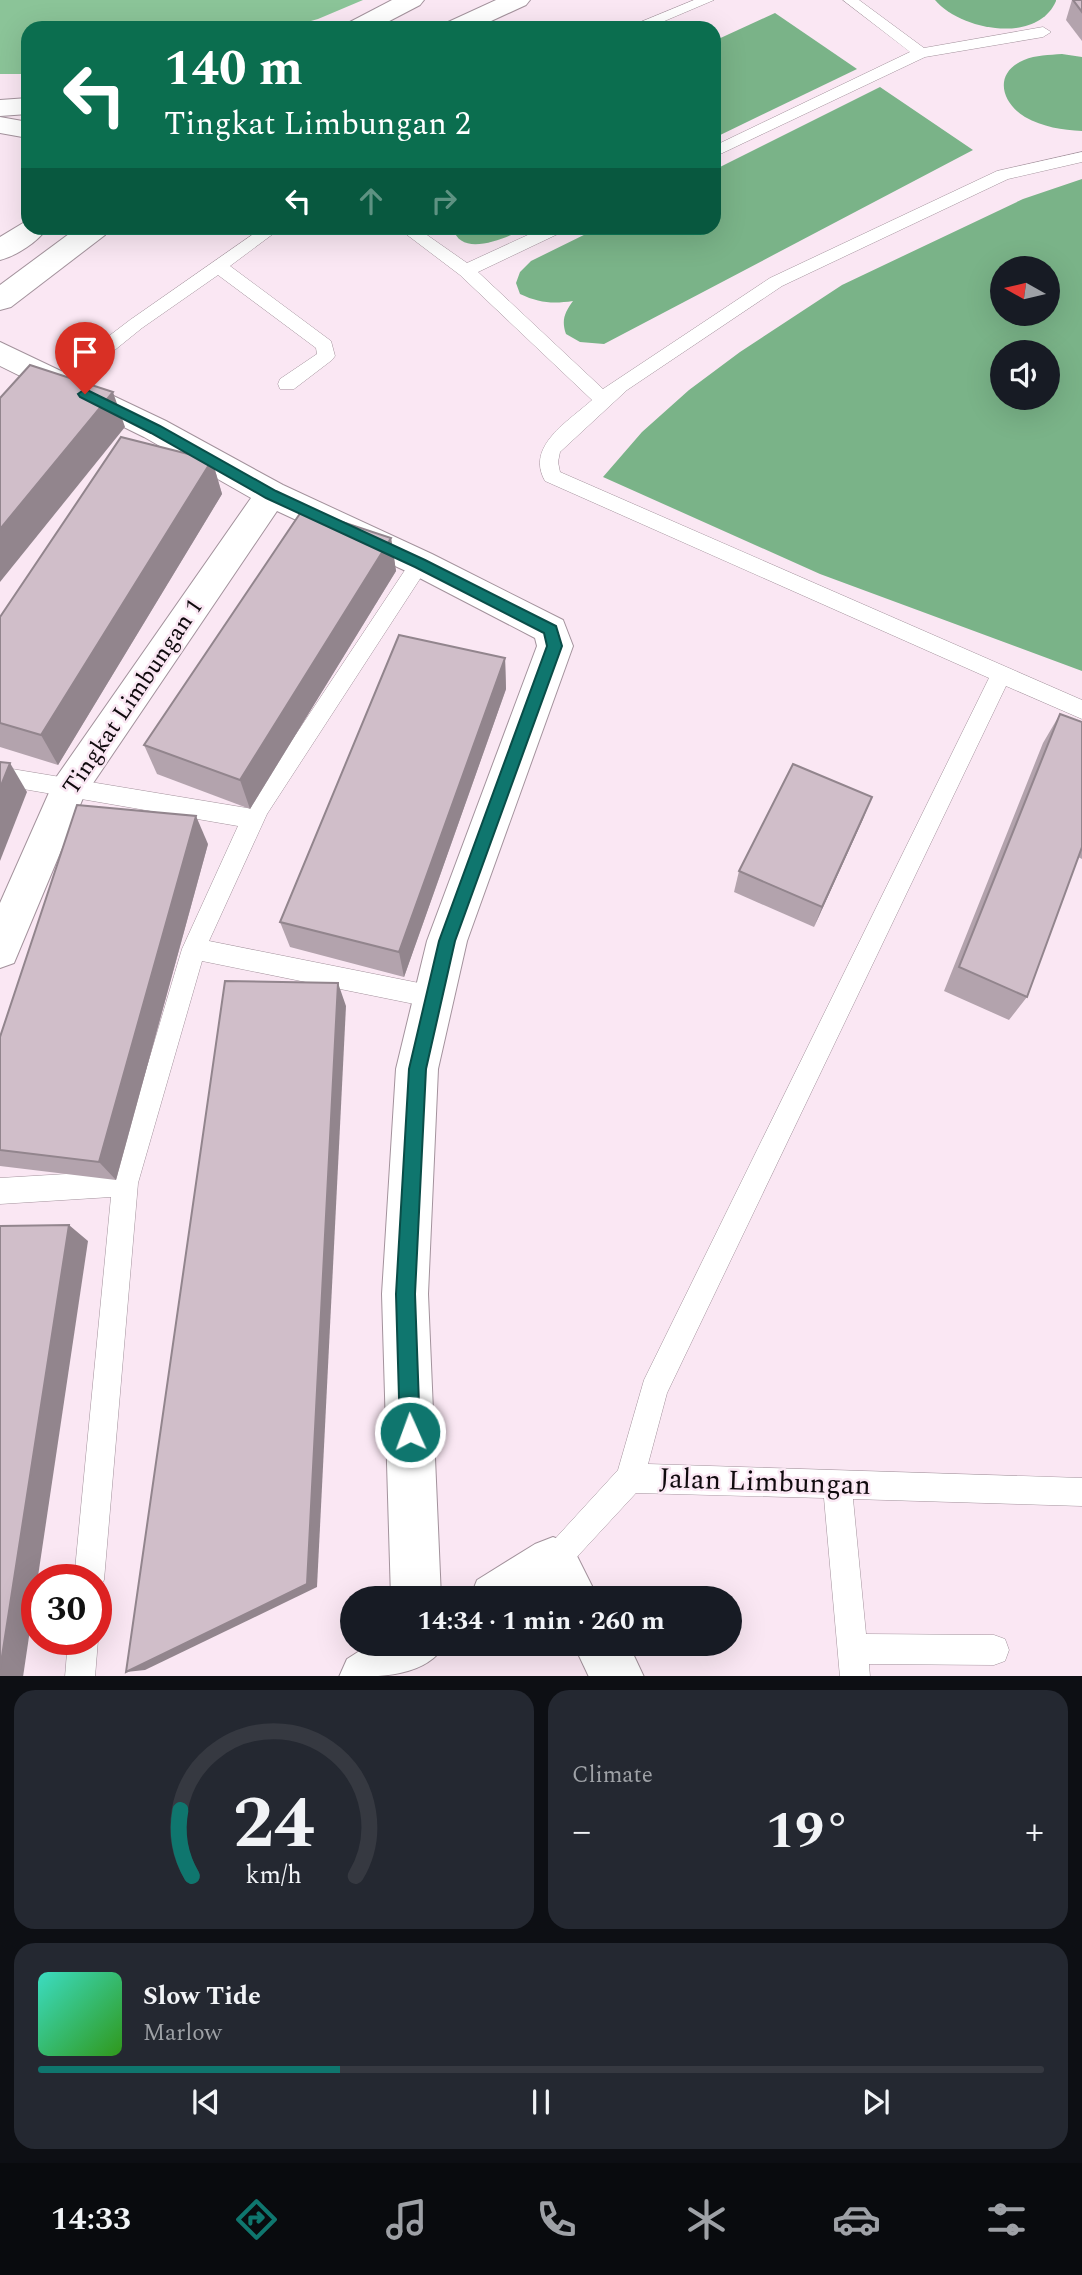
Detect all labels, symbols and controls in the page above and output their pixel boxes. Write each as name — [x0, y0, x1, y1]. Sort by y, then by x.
text: 140 m — [164, 32, 303, 107]
icon: left — [49, 49, 140, 140]
text: Tingkat Limbungan 2 — [164, 100, 471, 149]
icon: left — [279, 182, 317, 220]
icon: ahead — [352, 182, 390, 220]
icon: right — [425, 182, 463, 220]
north arrow — [990, 256, 1060, 326]
map controls — [990, 256, 1060, 410]
pin — [55, 322, 115, 394]
icon: arrive — [66, 333, 104, 371]
button: sound — [990, 340, 1060, 410]
street label: Tingkat Limbungan 1 — [54, 592, 212, 802]
position arrow — [373, 1395, 447, 1469]
street label: Jalan Limbungan — [658, 1457, 872, 1507]
speed limit sign: 30 — [21, 1564, 112, 1655]
text: 14:34 · 1 min · 260 m — [417, 1601, 665, 1641]
text: Climate — [572, 1758, 653, 1793]
text: 24 — [233, 1769, 315, 1880]
text: 19° — [766, 1792, 850, 1871]
text: − — [572, 1803, 591, 1861]
text: + — [1025, 1803, 1044, 1861]
text: km/h — [246, 1856, 302, 1894]
text: Slow Tide — [143, 1976, 261, 2016]
text: Marlow — [143, 2016, 222, 2051]
icon: previous — [187, 2083, 225, 2121]
icon: pause — [522, 2083, 560, 2121]
icon: next — [857, 2083, 895, 2121]
text: 14:33 — [51, 2195, 131, 2244]
icon: directions — [232, 2195, 281, 2244]
icon: music — [382, 2195, 431, 2244]
icon: phone — [532, 2195, 581, 2244]
icon: climate — [682, 2195, 731, 2244]
icon: car — [832, 2195, 881, 2244]
icon: filters — [982, 2195, 1031, 2244]

